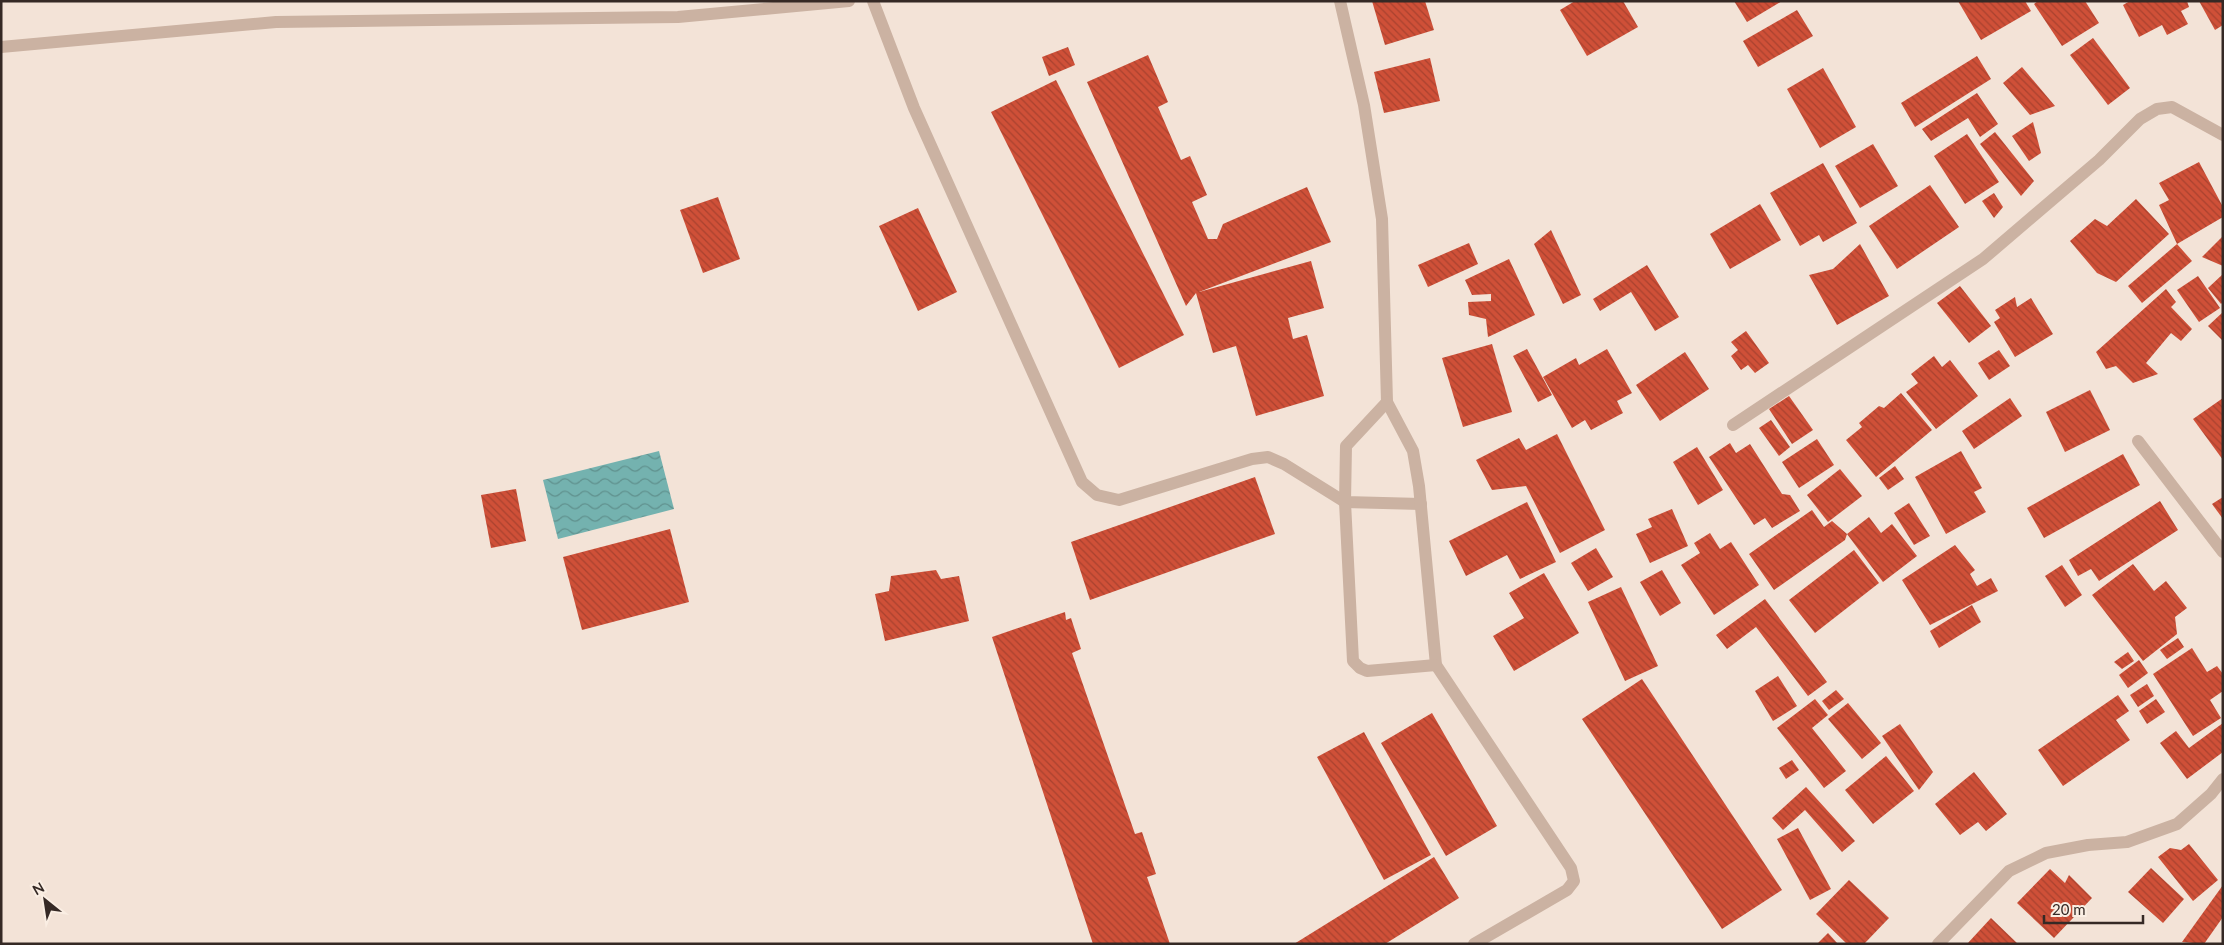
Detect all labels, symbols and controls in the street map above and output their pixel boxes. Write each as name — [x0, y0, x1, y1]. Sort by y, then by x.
north arrow — [20, 875, 70, 925]
text: N — [29, 878, 47, 898]
scale bar — [2044, 892, 2143, 924]
text: 20 m — [2052, 900, 2086, 918]

